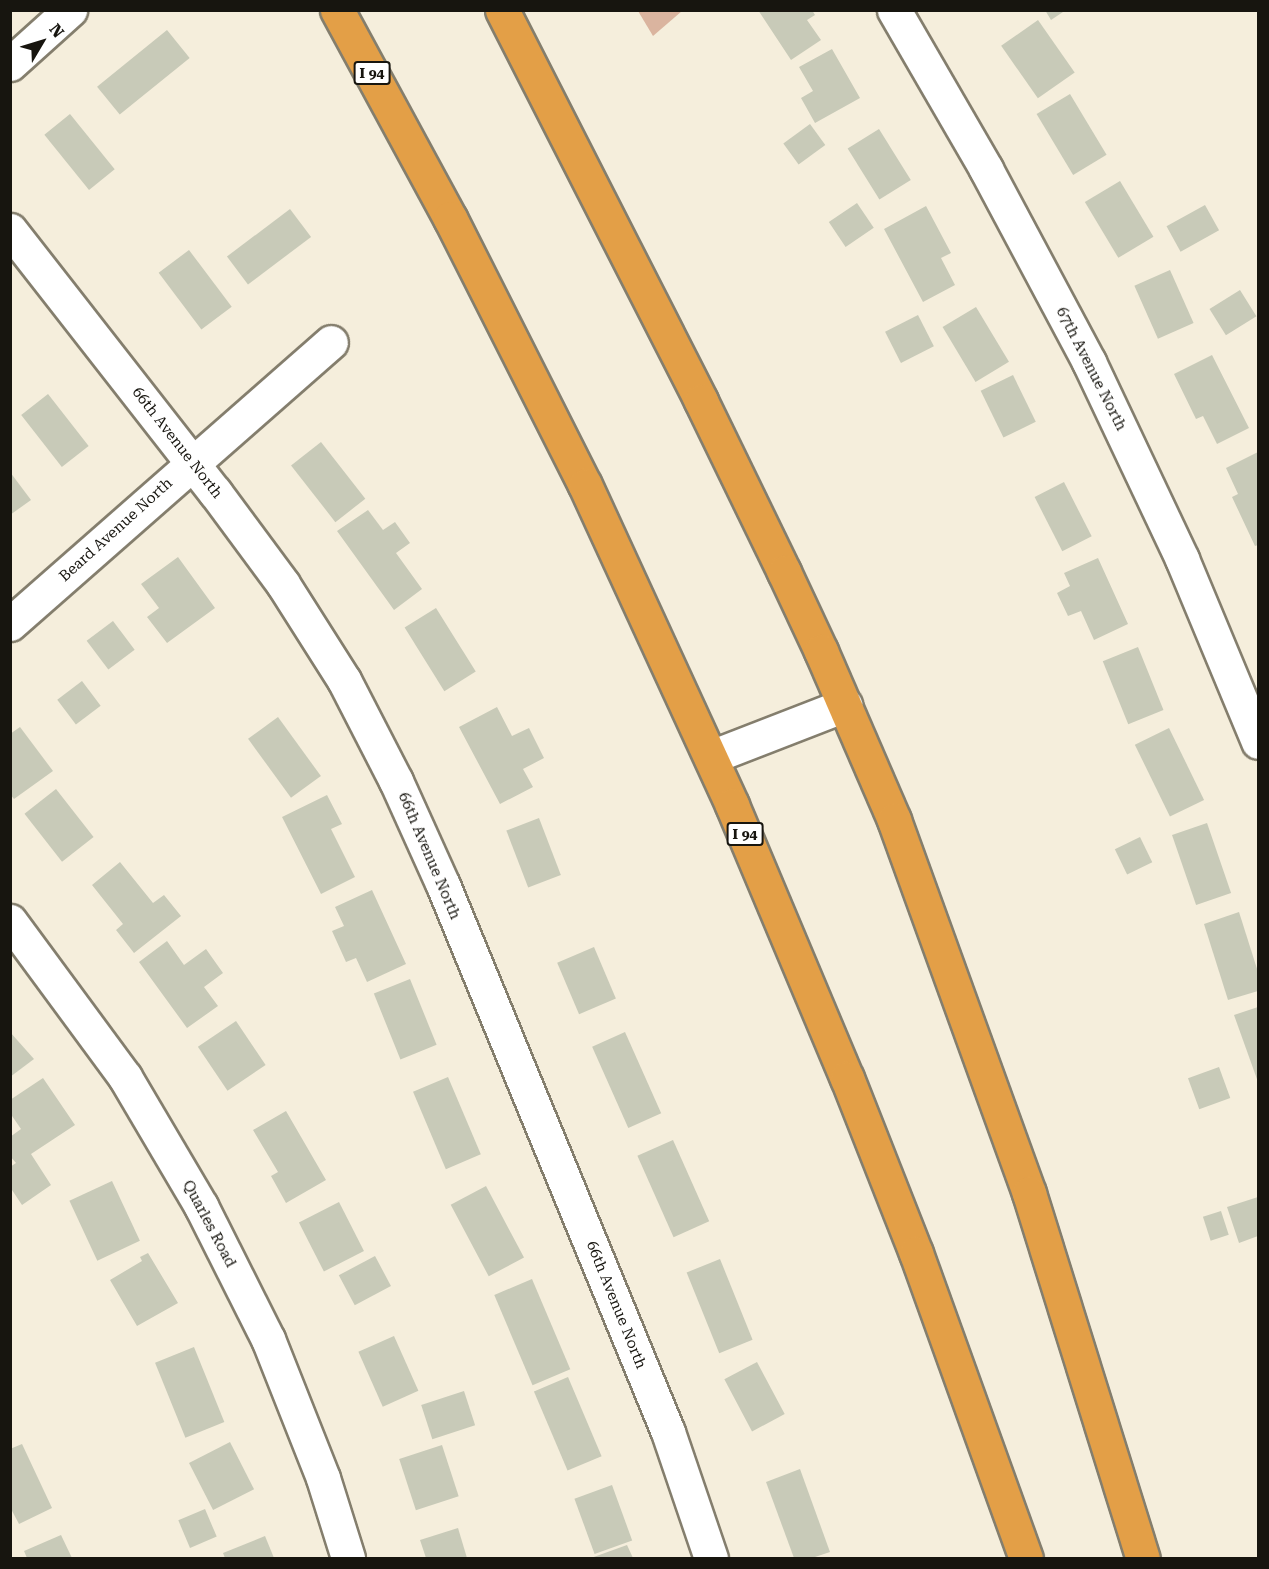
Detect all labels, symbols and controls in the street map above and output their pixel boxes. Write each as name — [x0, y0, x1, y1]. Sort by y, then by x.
north arrow — [12, 12, 72, 72]
text: N — [45, 20, 68, 41]
road number: I 94 — [352, 62, 392, 84]
street label: 67th Avenue North — [1052, 304, 1130, 434]
street label: 66th Avenue North — [128, 384, 226, 502]
street label: Beard Avenue North — [56, 474, 176, 586]
street label: 66th Avenue North — [394, 790, 464, 922]
road number: I 94 — [726, 823, 764, 845]
street label: Quarles Road — [178, 1177, 240, 1271]
street label: 66th Avenue North — [582, 1238, 650, 1372]

